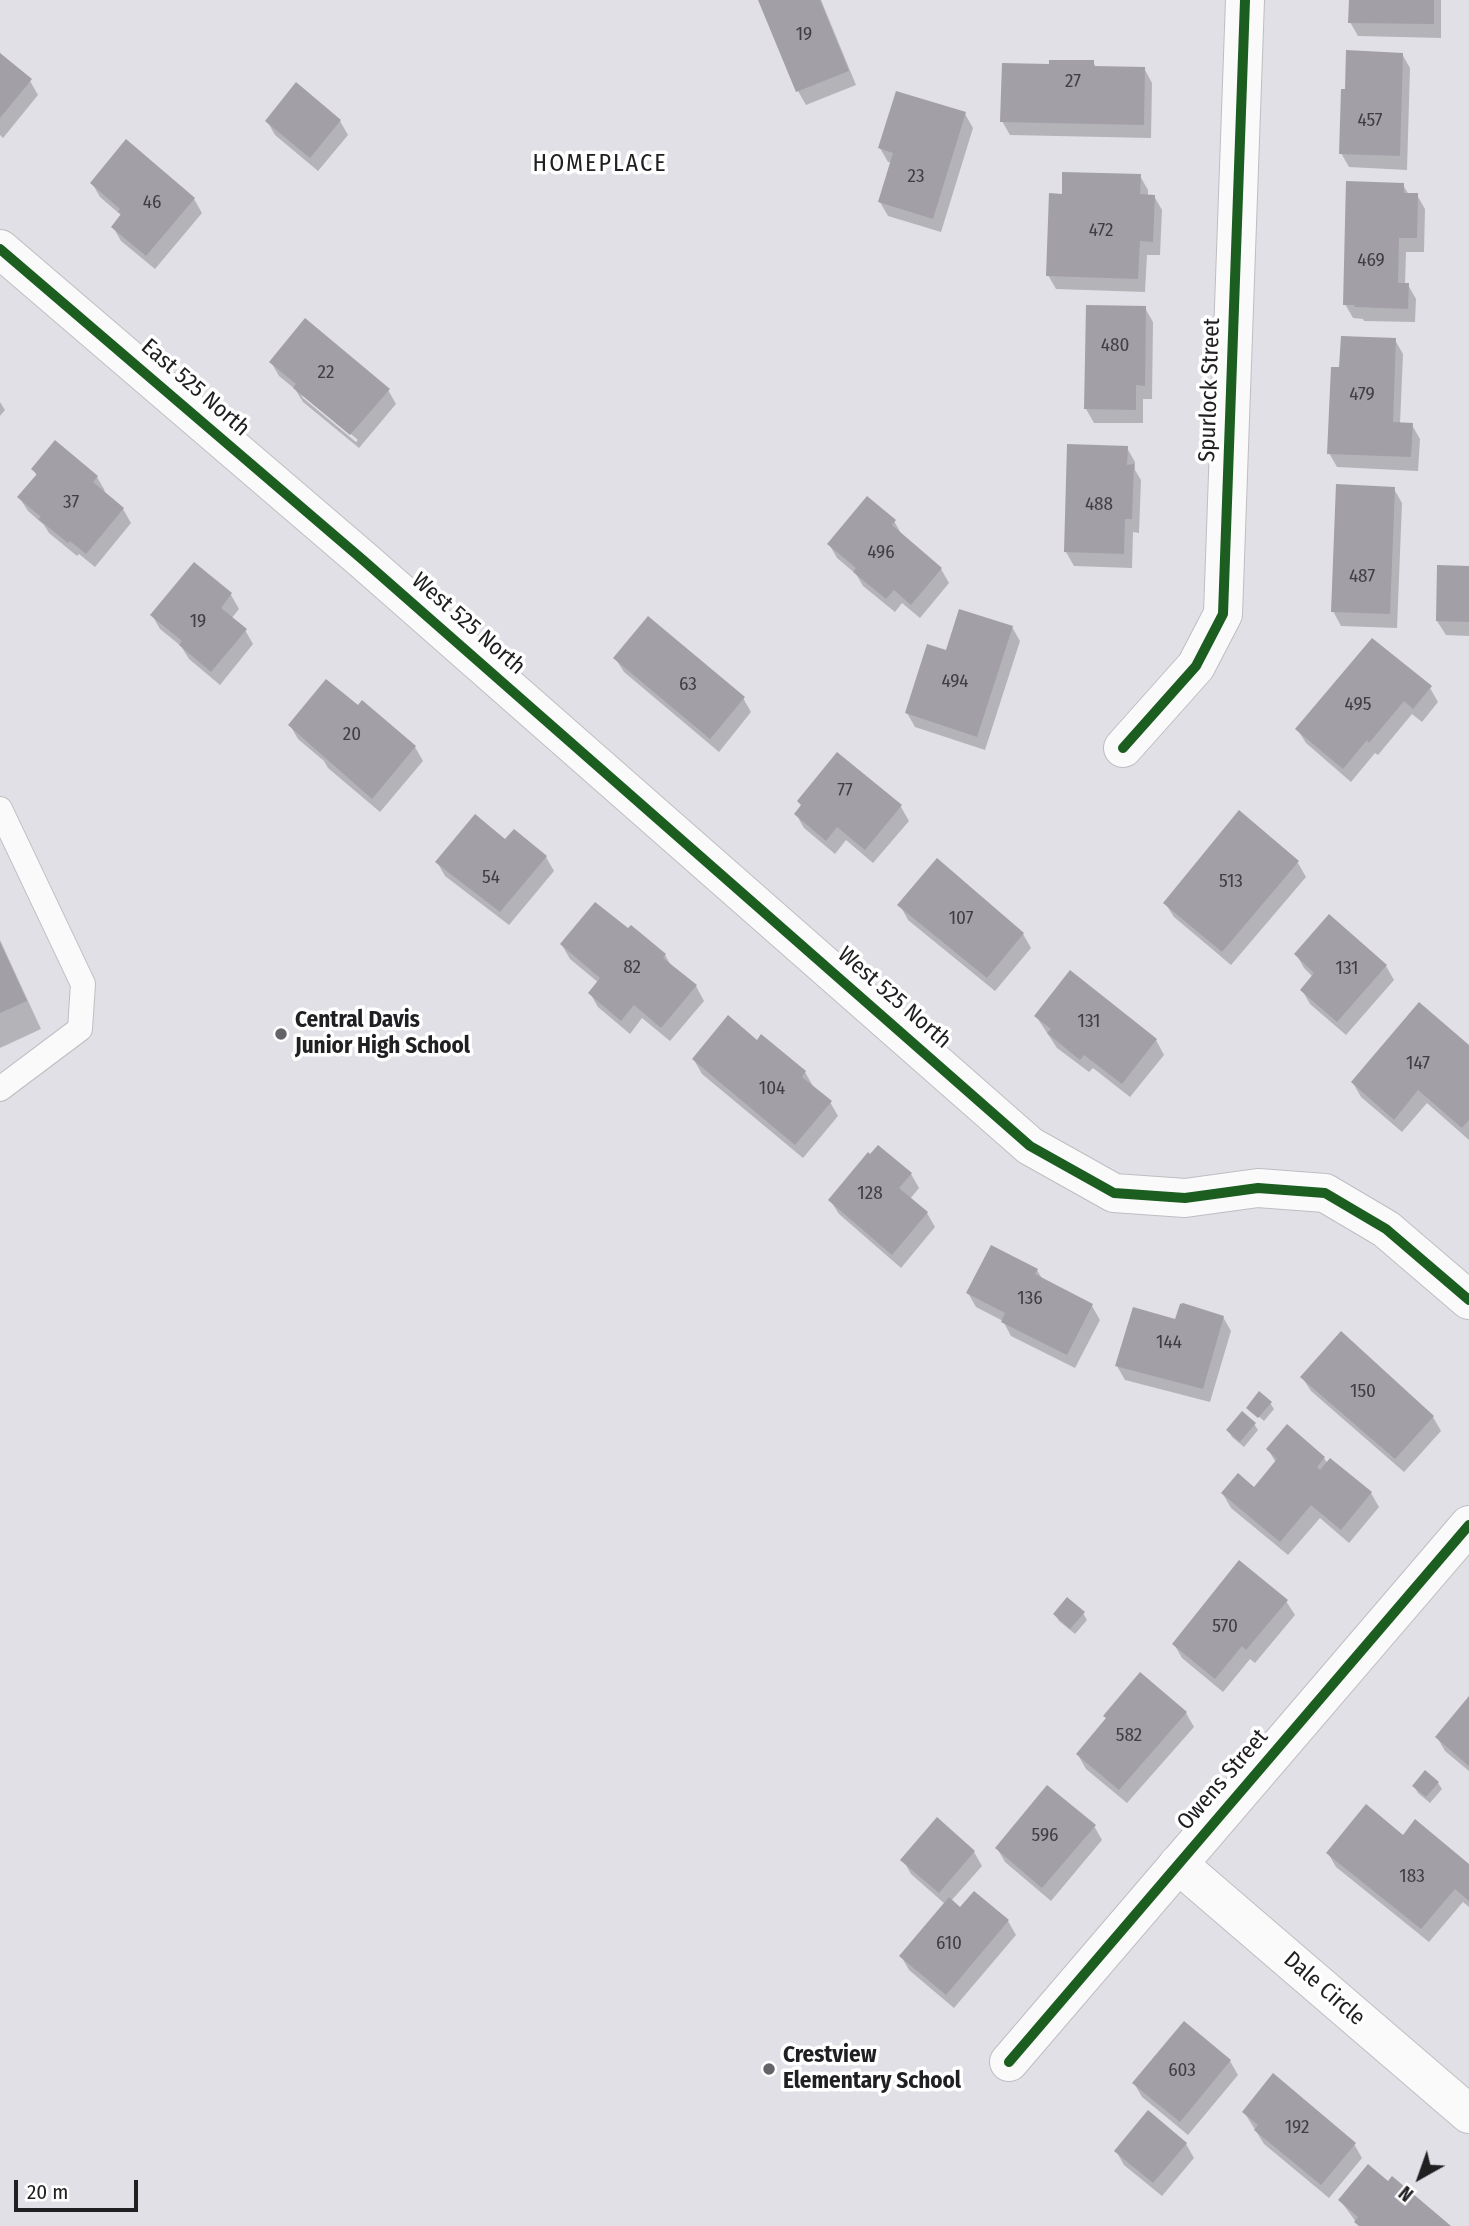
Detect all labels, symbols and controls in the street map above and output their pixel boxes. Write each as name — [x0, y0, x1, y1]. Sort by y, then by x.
house number: 19 — [796, 24, 812, 46]
house number: 27 — [1065, 71, 1081, 93]
house number: 457 — [1357, 110, 1383, 132]
district label: HOMEPLACE — [534, 150, 666, 178]
house number: 23 — [908, 166, 924, 188]
house number: 46 — [143, 192, 161, 214]
house number: 472 — [1089, 220, 1113, 242]
house number: 469 — [1357, 250, 1385, 272]
street label: Spurlock Street — [1194, 317, 1226, 463]
street label: East 525 North — [135, 333, 255, 443]
house number: 480 — [1101, 335, 1129, 357]
house number: 22 — [318, 362, 334, 384]
house number: 479 — [1349, 384, 1375, 406]
house number: 37 — [63, 492, 79, 514]
house number: 488 — [1085, 494, 1113, 516]
house number: 496 — [867, 542, 895, 564]
house number: 487 — [1349, 566, 1375, 588]
street label: West 525 North — [406, 567, 530, 681]
house number: 19 — [190, 611, 206, 633]
house number: 494 — [941, 671, 969, 693]
house number: 63 — [679, 674, 697, 696]
house number: 495 — [1345, 694, 1371, 716]
house number: 20 — [343, 724, 361, 746]
house number: 77 — [837, 780, 853, 802]
house number: 54 — [482, 867, 500, 889]
house number: 513 — [1219, 871, 1243, 893]
house number: 107 — [949, 908, 973, 930]
street label: West 525 North — [832, 941, 956, 1055]
house number: 82 — [623, 957, 641, 979]
house number: 131 — [1336, 958, 1358, 980]
place label: Central Davis Junior High School — [295, 1007, 470, 1061]
house number: 131 — [1078, 1011, 1100, 1033]
marker: Central Davis Junior High School — [273, 1026, 289, 1042]
house number: 147 — [1406, 1053, 1430, 1075]
house number: 104 — [759, 1078, 785, 1100]
house number: 128 — [857, 1183, 883, 1205]
house number: 136 — [1017, 1288, 1043, 1310]
house number: 144 — [1156, 1332, 1182, 1354]
house number: 150 — [1350, 1381, 1376, 1403]
house number: 570 — [1212, 1616, 1238, 1638]
street label: Owens Street — [1172, 1724, 1274, 1836]
house number: 582 — [1116, 1725, 1142, 1747]
house number: 596 — [1031, 1825, 1059, 1847]
house number: 183 — [1399, 1866, 1425, 1888]
house number: 610 — [936, 1933, 962, 1955]
street label: Dale Circle — [1278, 1946, 1370, 2032]
place label: Crestview Elementary School — [783, 2042, 961, 2096]
house number: 603 — [1168, 2060, 1196, 2082]
marker: Crestview Elementary School — [761, 2061, 777, 2077]
house number: 192 — [1285, 2117, 1309, 2139]
north arrow — [1385, 2142, 1455, 2212]
scale bar — [18, 2166, 142, 2210]
text: 20 m — [27, 2179, 68, 2205]
text: N — [1394, 2181, 1418, 2206]

